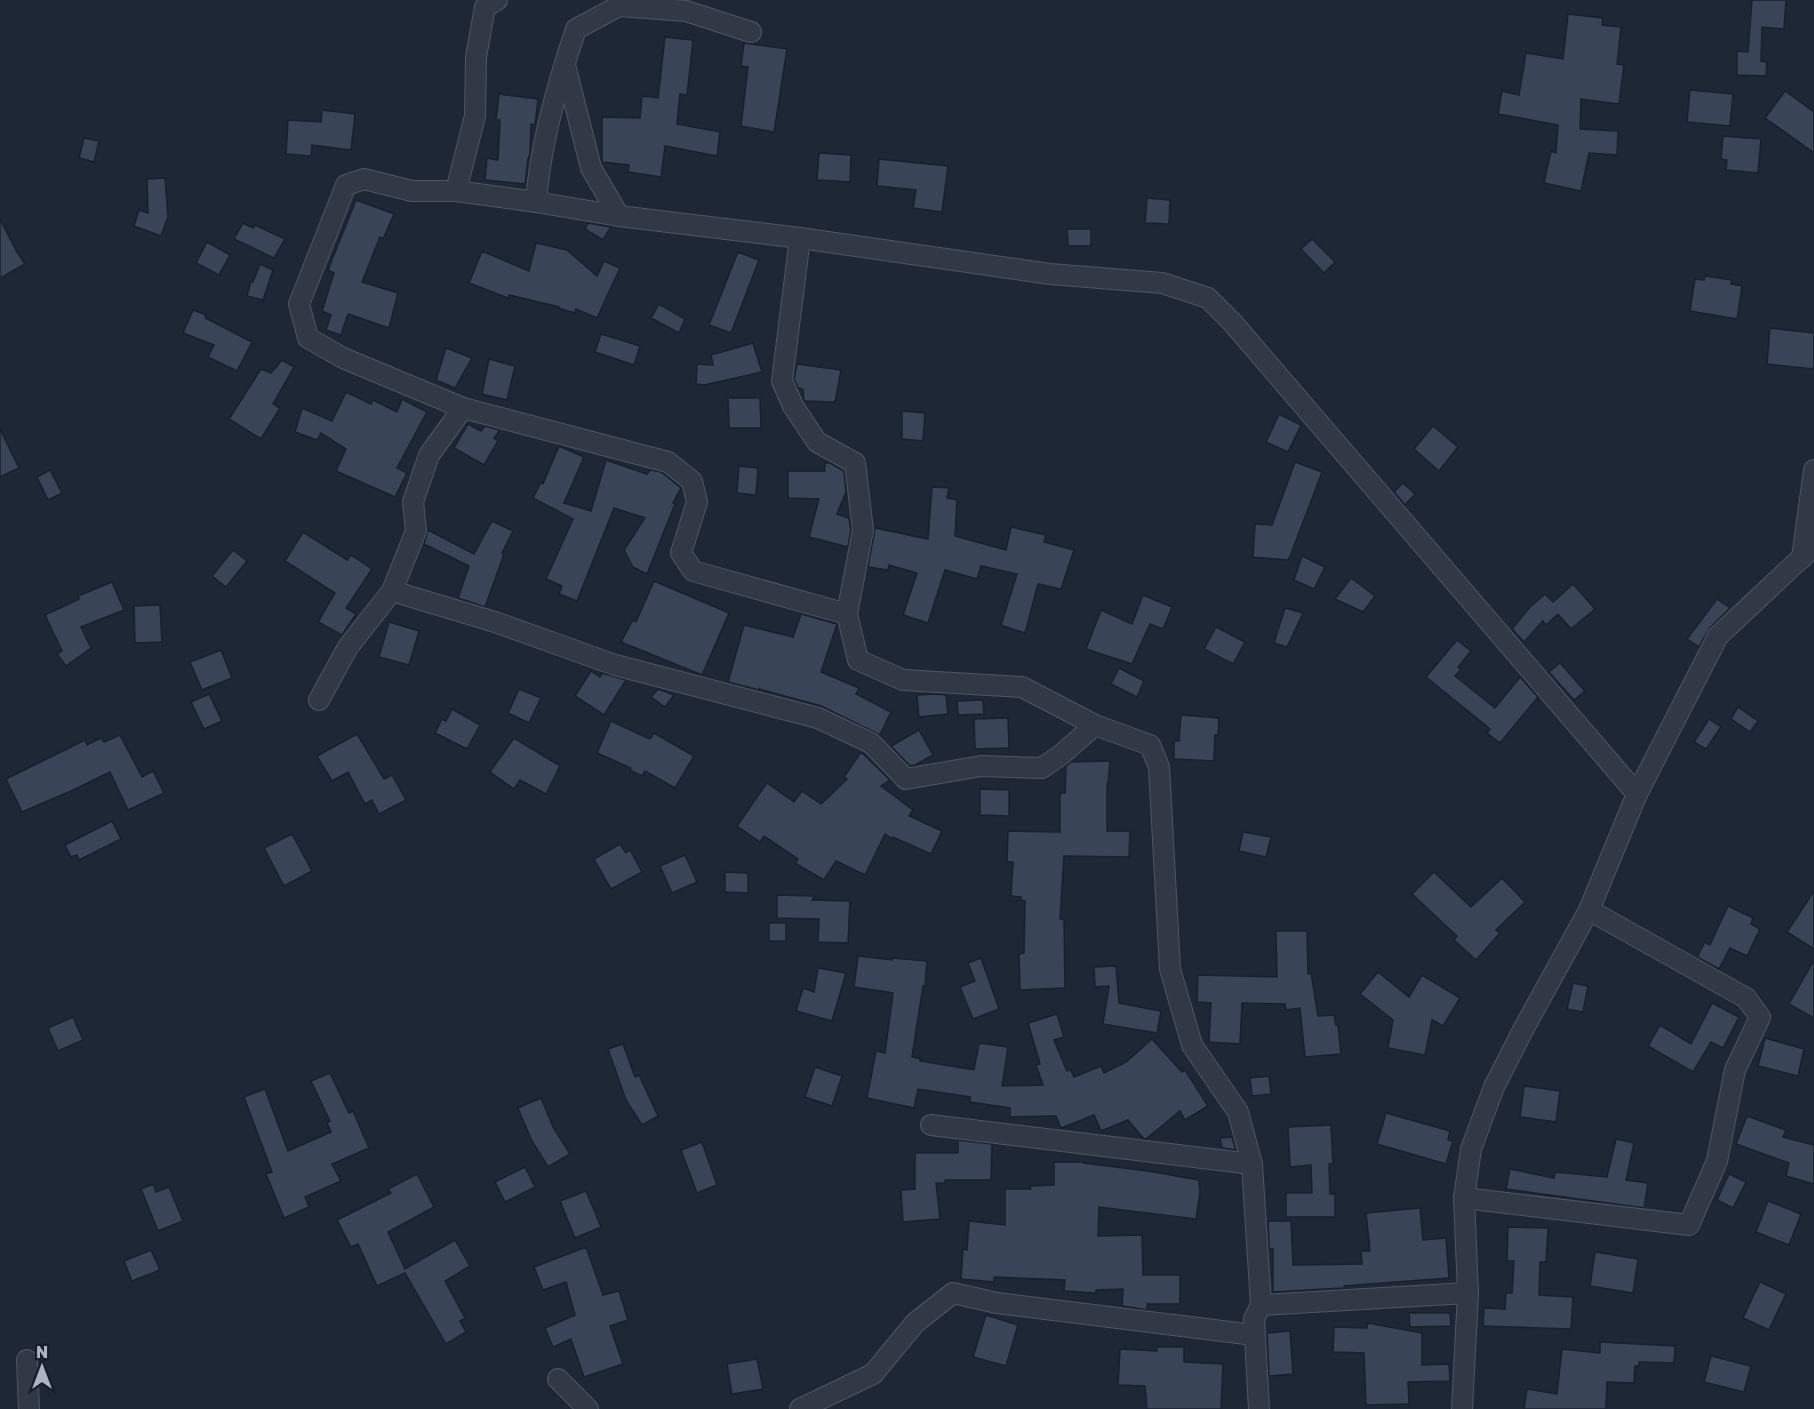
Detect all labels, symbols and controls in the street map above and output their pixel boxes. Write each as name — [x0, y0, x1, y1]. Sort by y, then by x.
north arrow — [12, 1337, 72, 1397]
text: N — [36, 1342, 48, 1362]

